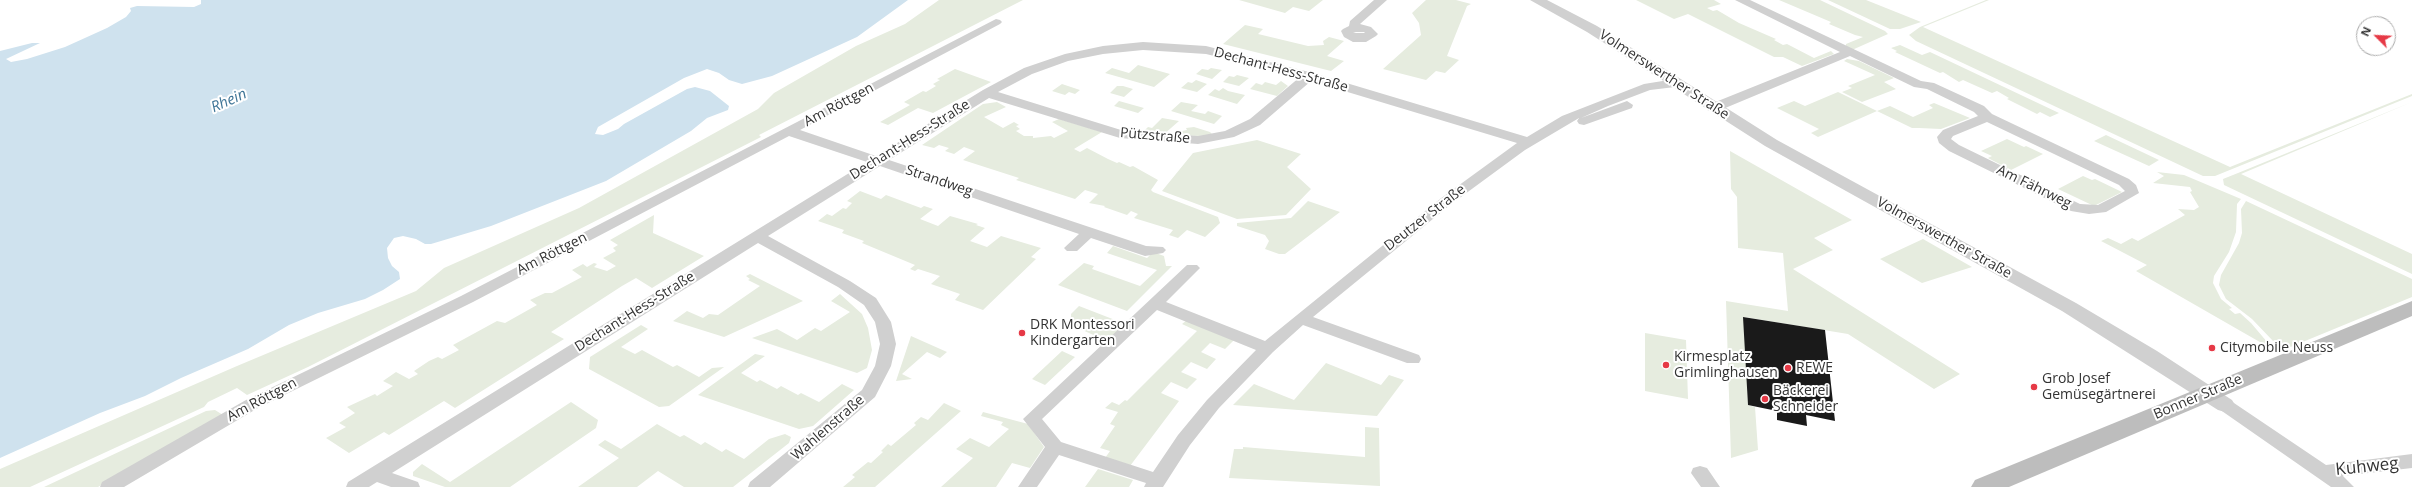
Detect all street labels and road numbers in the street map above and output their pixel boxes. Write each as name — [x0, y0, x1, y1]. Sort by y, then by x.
street label: Volmerswerther Straße — [1596, 27, 1732, 123]
street label: Dechant-Hess-Straße — [1212, 44, 1350, 96]
street label: Am Röttgen — [801, 80, 877, 130]
street label: Dechant-Hess-Straße — [847, 96, 973, 184]
street label: Pützstraße — [1119, 125, 1191, 147]
street label: Strandweg — [903, 162, 975, 200]
street label: Am Fährweg — [1994, 162, 2074, 212]
street label: Deutzer Straße — [1381, 181, 1469, 255]
street label: Volmerswerther Straße — [1874, 194, 2014, 282]
street label: Am Röttgen — [514, 229, 590, 279]
street label: Dechant-Hess-Straße — [572, 268, 698, 356]
street label: Bonner Straße — [2151, 371, 2245, 423]
street label: Am Röttgen — [224, 375, 300, 425]
street label: Wahlenstraße — [788, 392, 868, 464]
street label: Kuhweg — [2335, 454, 2399, 480]

